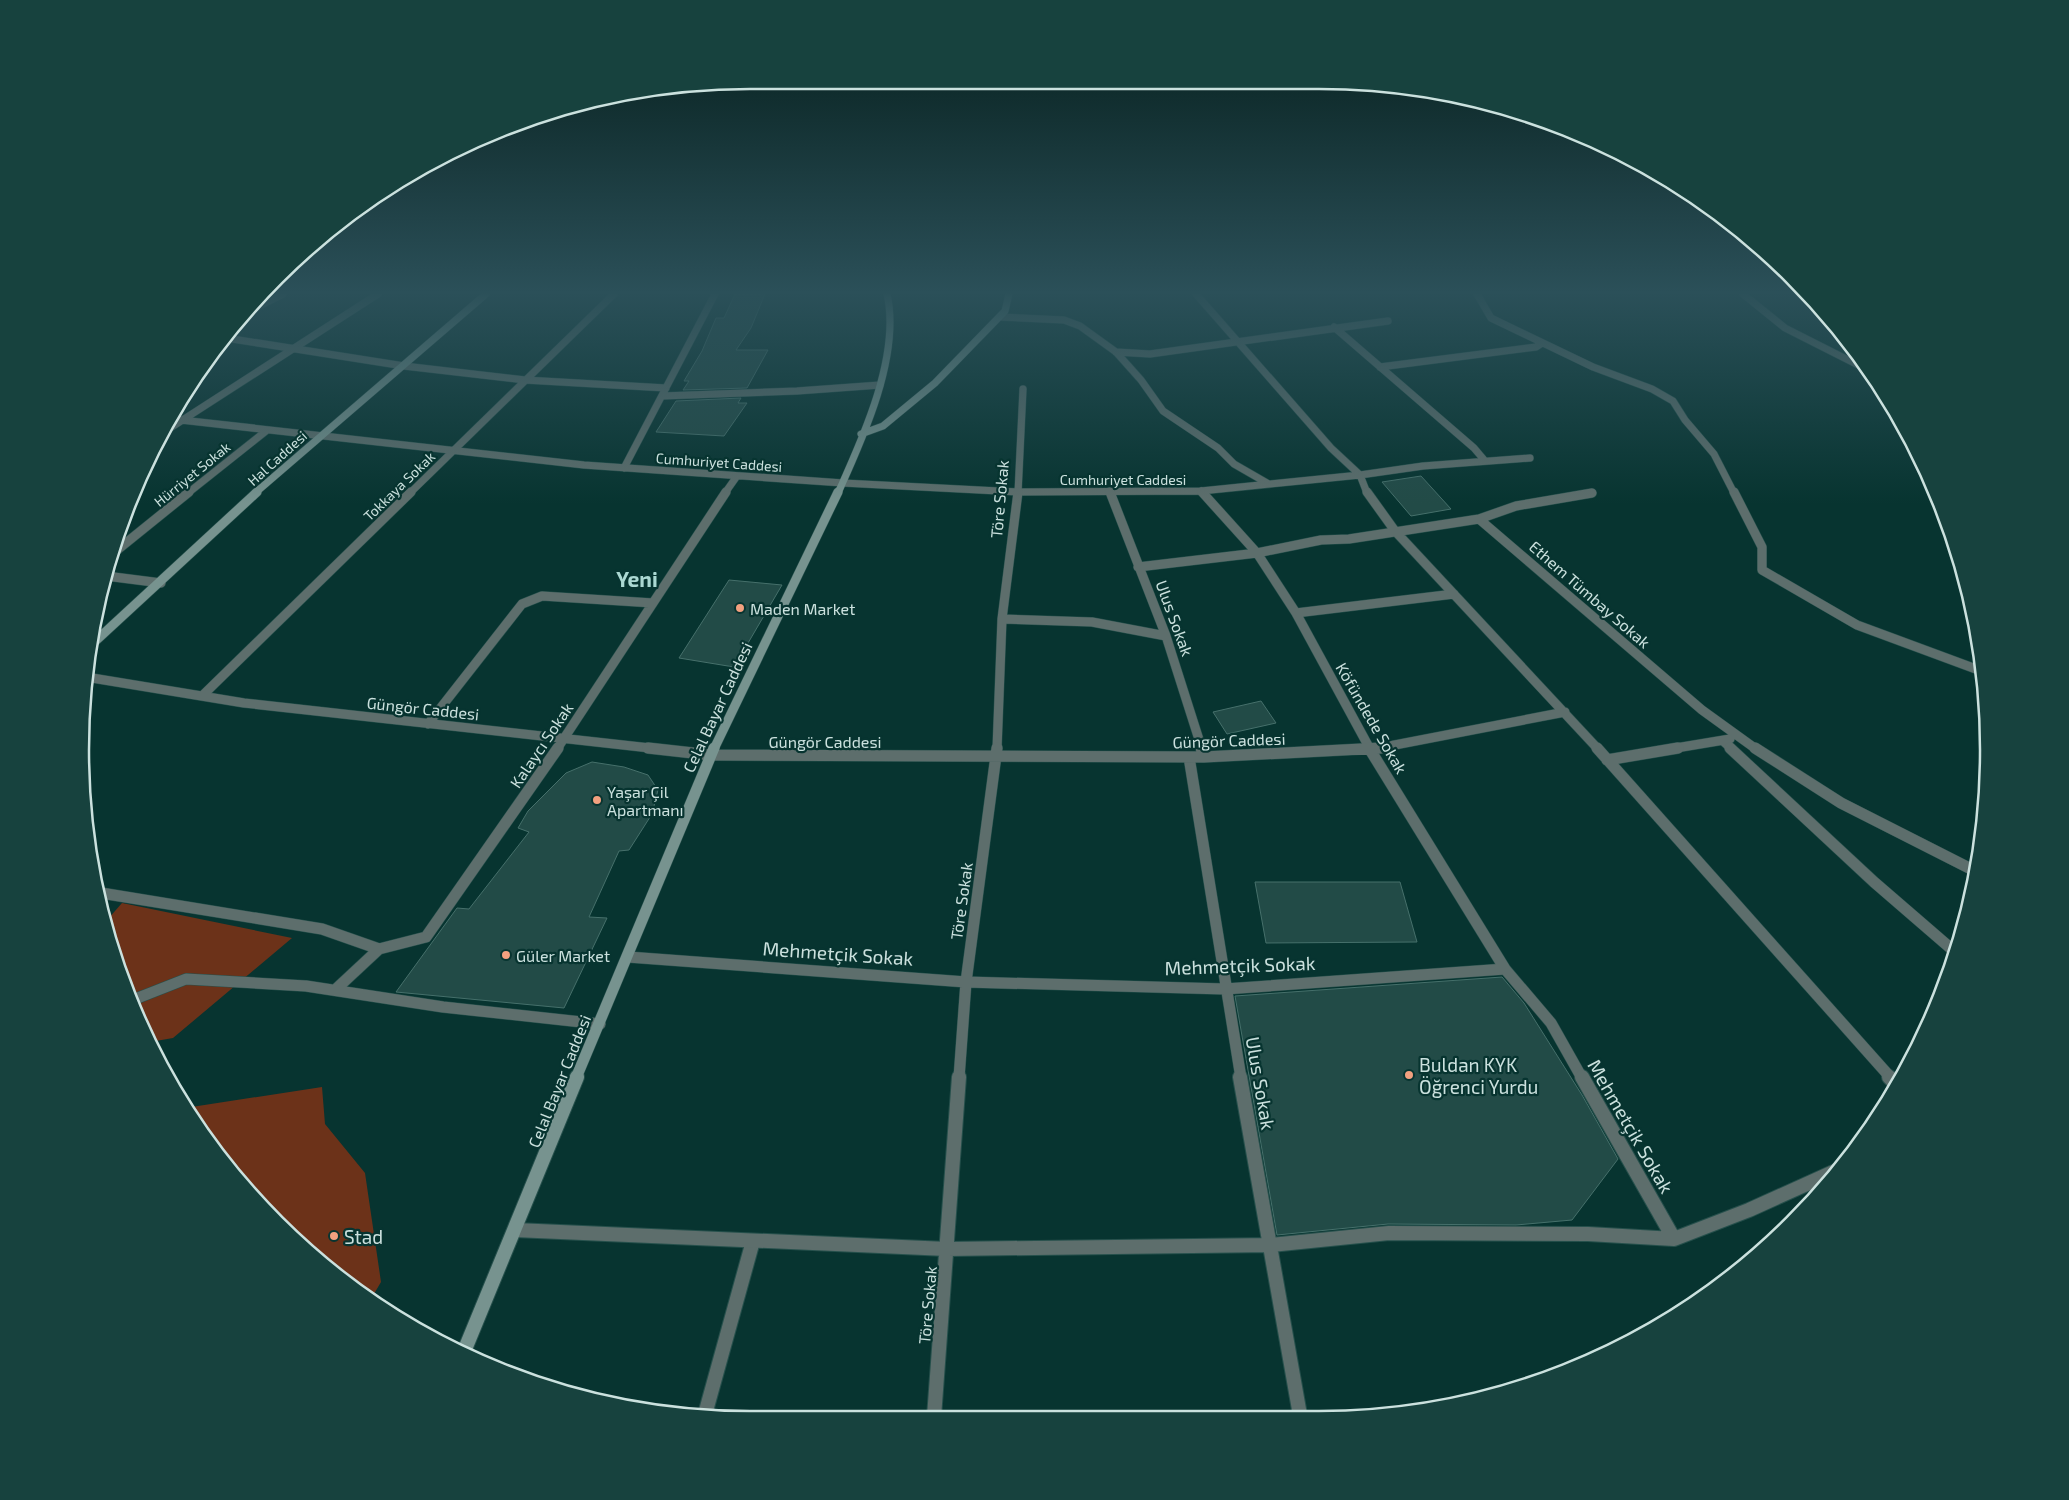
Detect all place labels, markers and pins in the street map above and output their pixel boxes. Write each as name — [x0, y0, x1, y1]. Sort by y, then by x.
place label: Maden Market — [750, 599, 855, 618]
marker: Maden Market — [734, 602, 746, 614]
place label: Yaşar Çil Apartmanı — [607, 782, 684, 819]
marker: Yaşar Çil Apartmanı — [591, 794, 603, 806]
place label: Güler Market — [516, 946, 610, 965]
marker: Güler Market — [500, 949, 512, 961]
place label: Buldan KYK Öğrenci Yurdu — [1419, 1053, 1538, 1098]
marker: Buldan KYK Öğrenci Yurdu — [1403, 1069, 1415, 1081]
place label: Stad — [344, 1225, 383, 1248]
marker: Stad — [328, 1230, 340, 1242]

